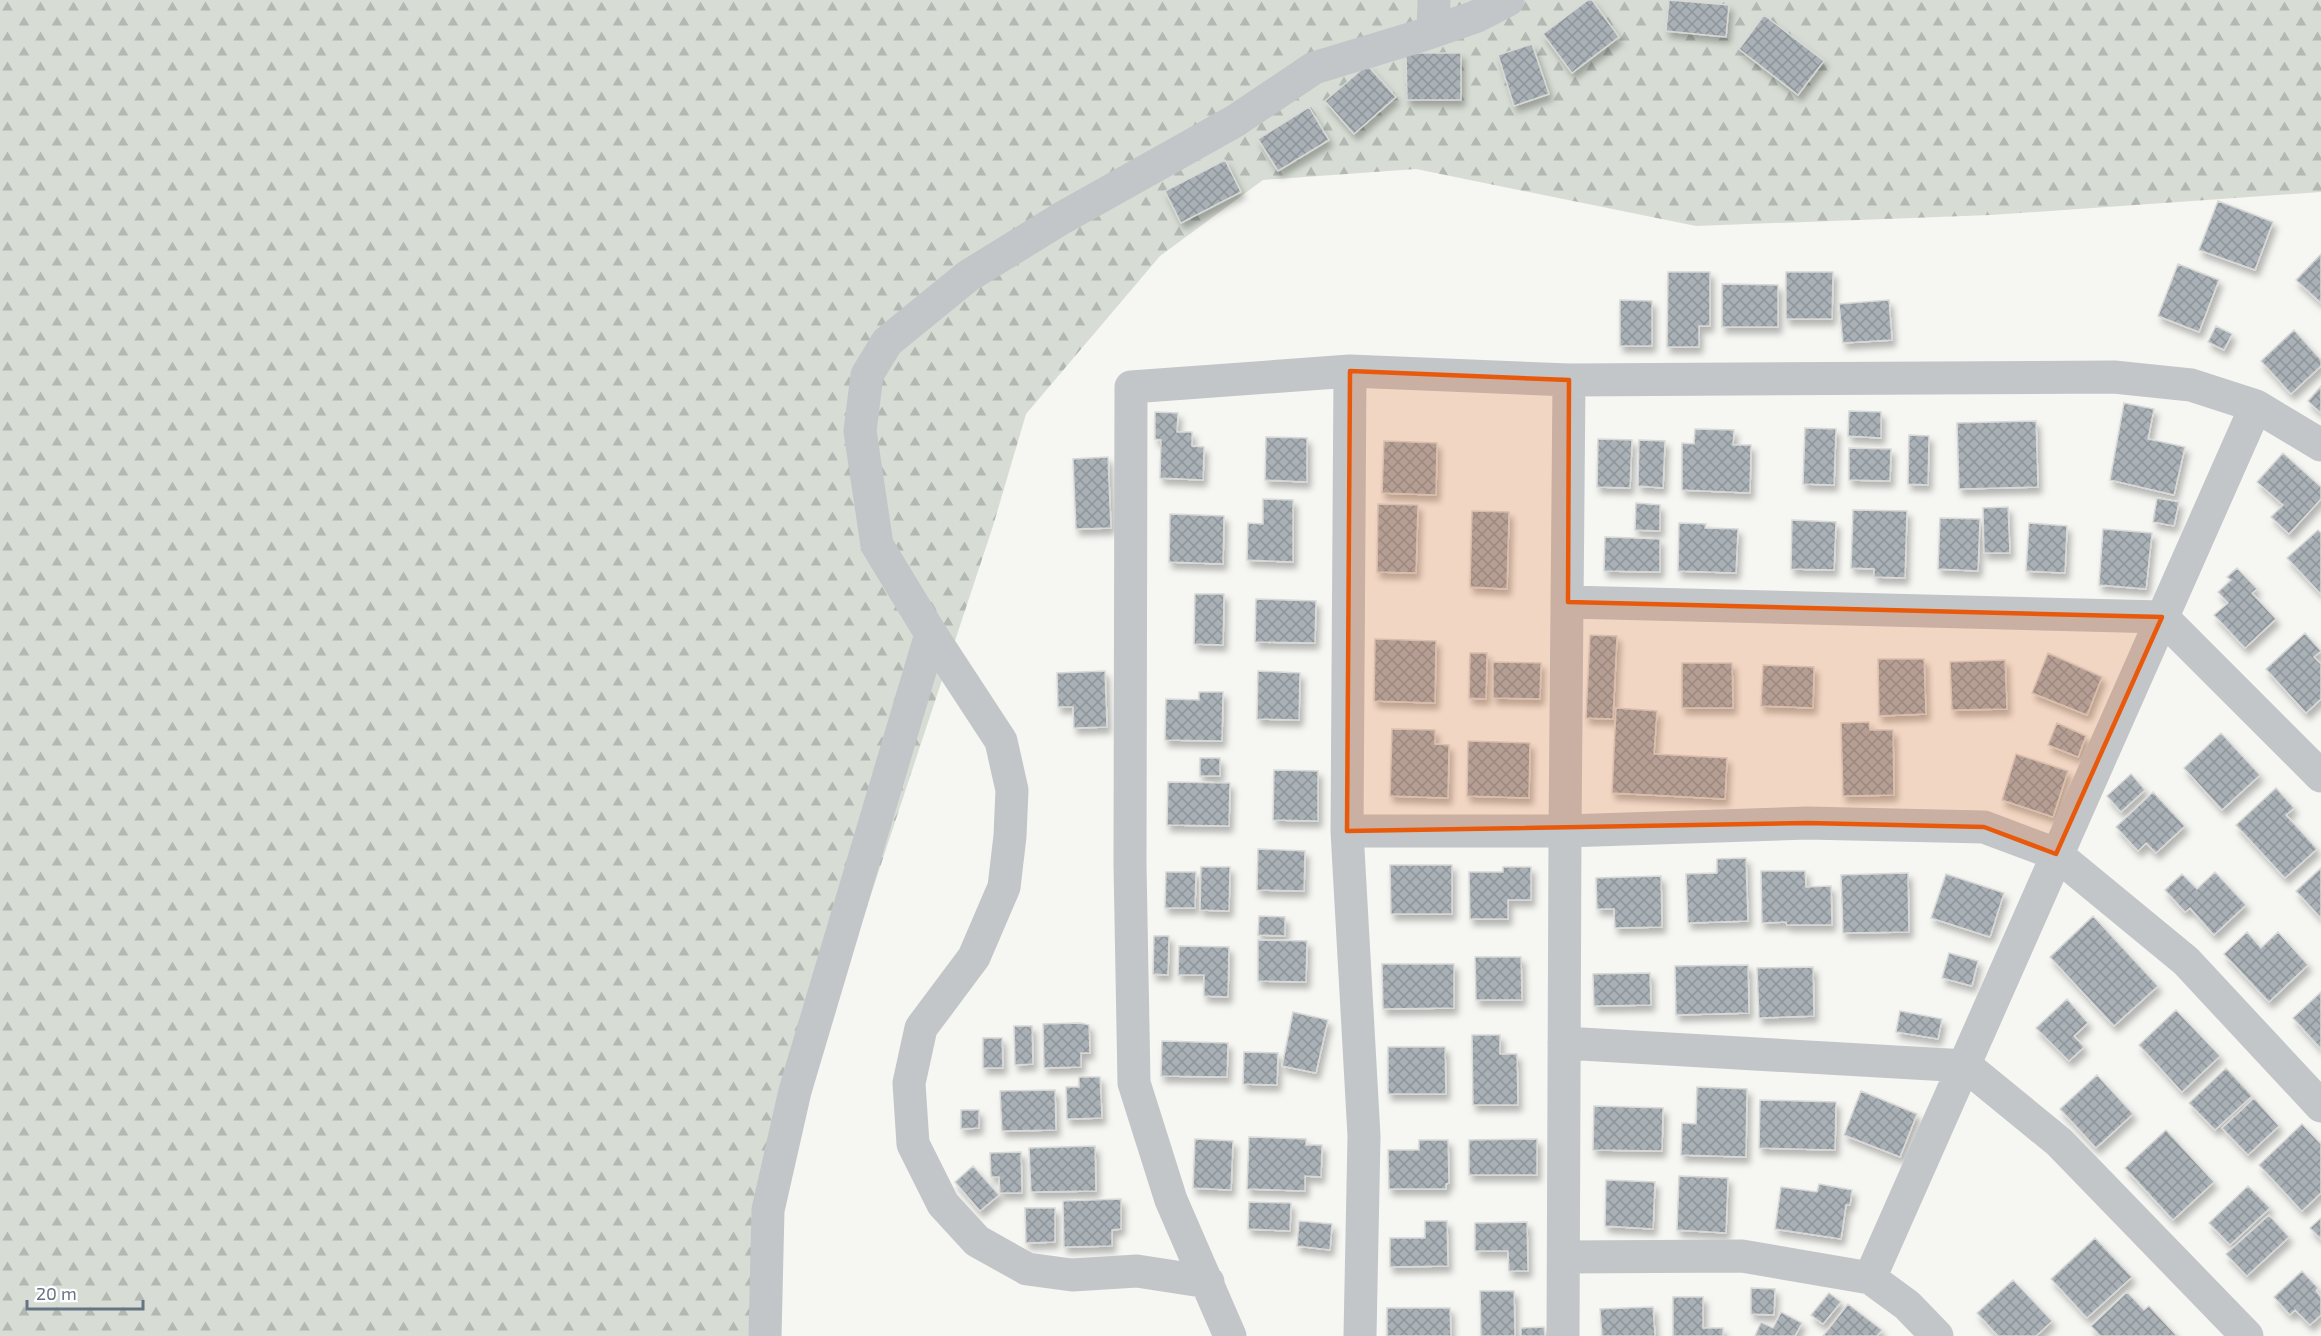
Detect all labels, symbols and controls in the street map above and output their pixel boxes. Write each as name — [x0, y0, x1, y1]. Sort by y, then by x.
scale bar — [27, 1273, 142, 1311]
text: 20 m — [36, 1282, 77, 1304]

